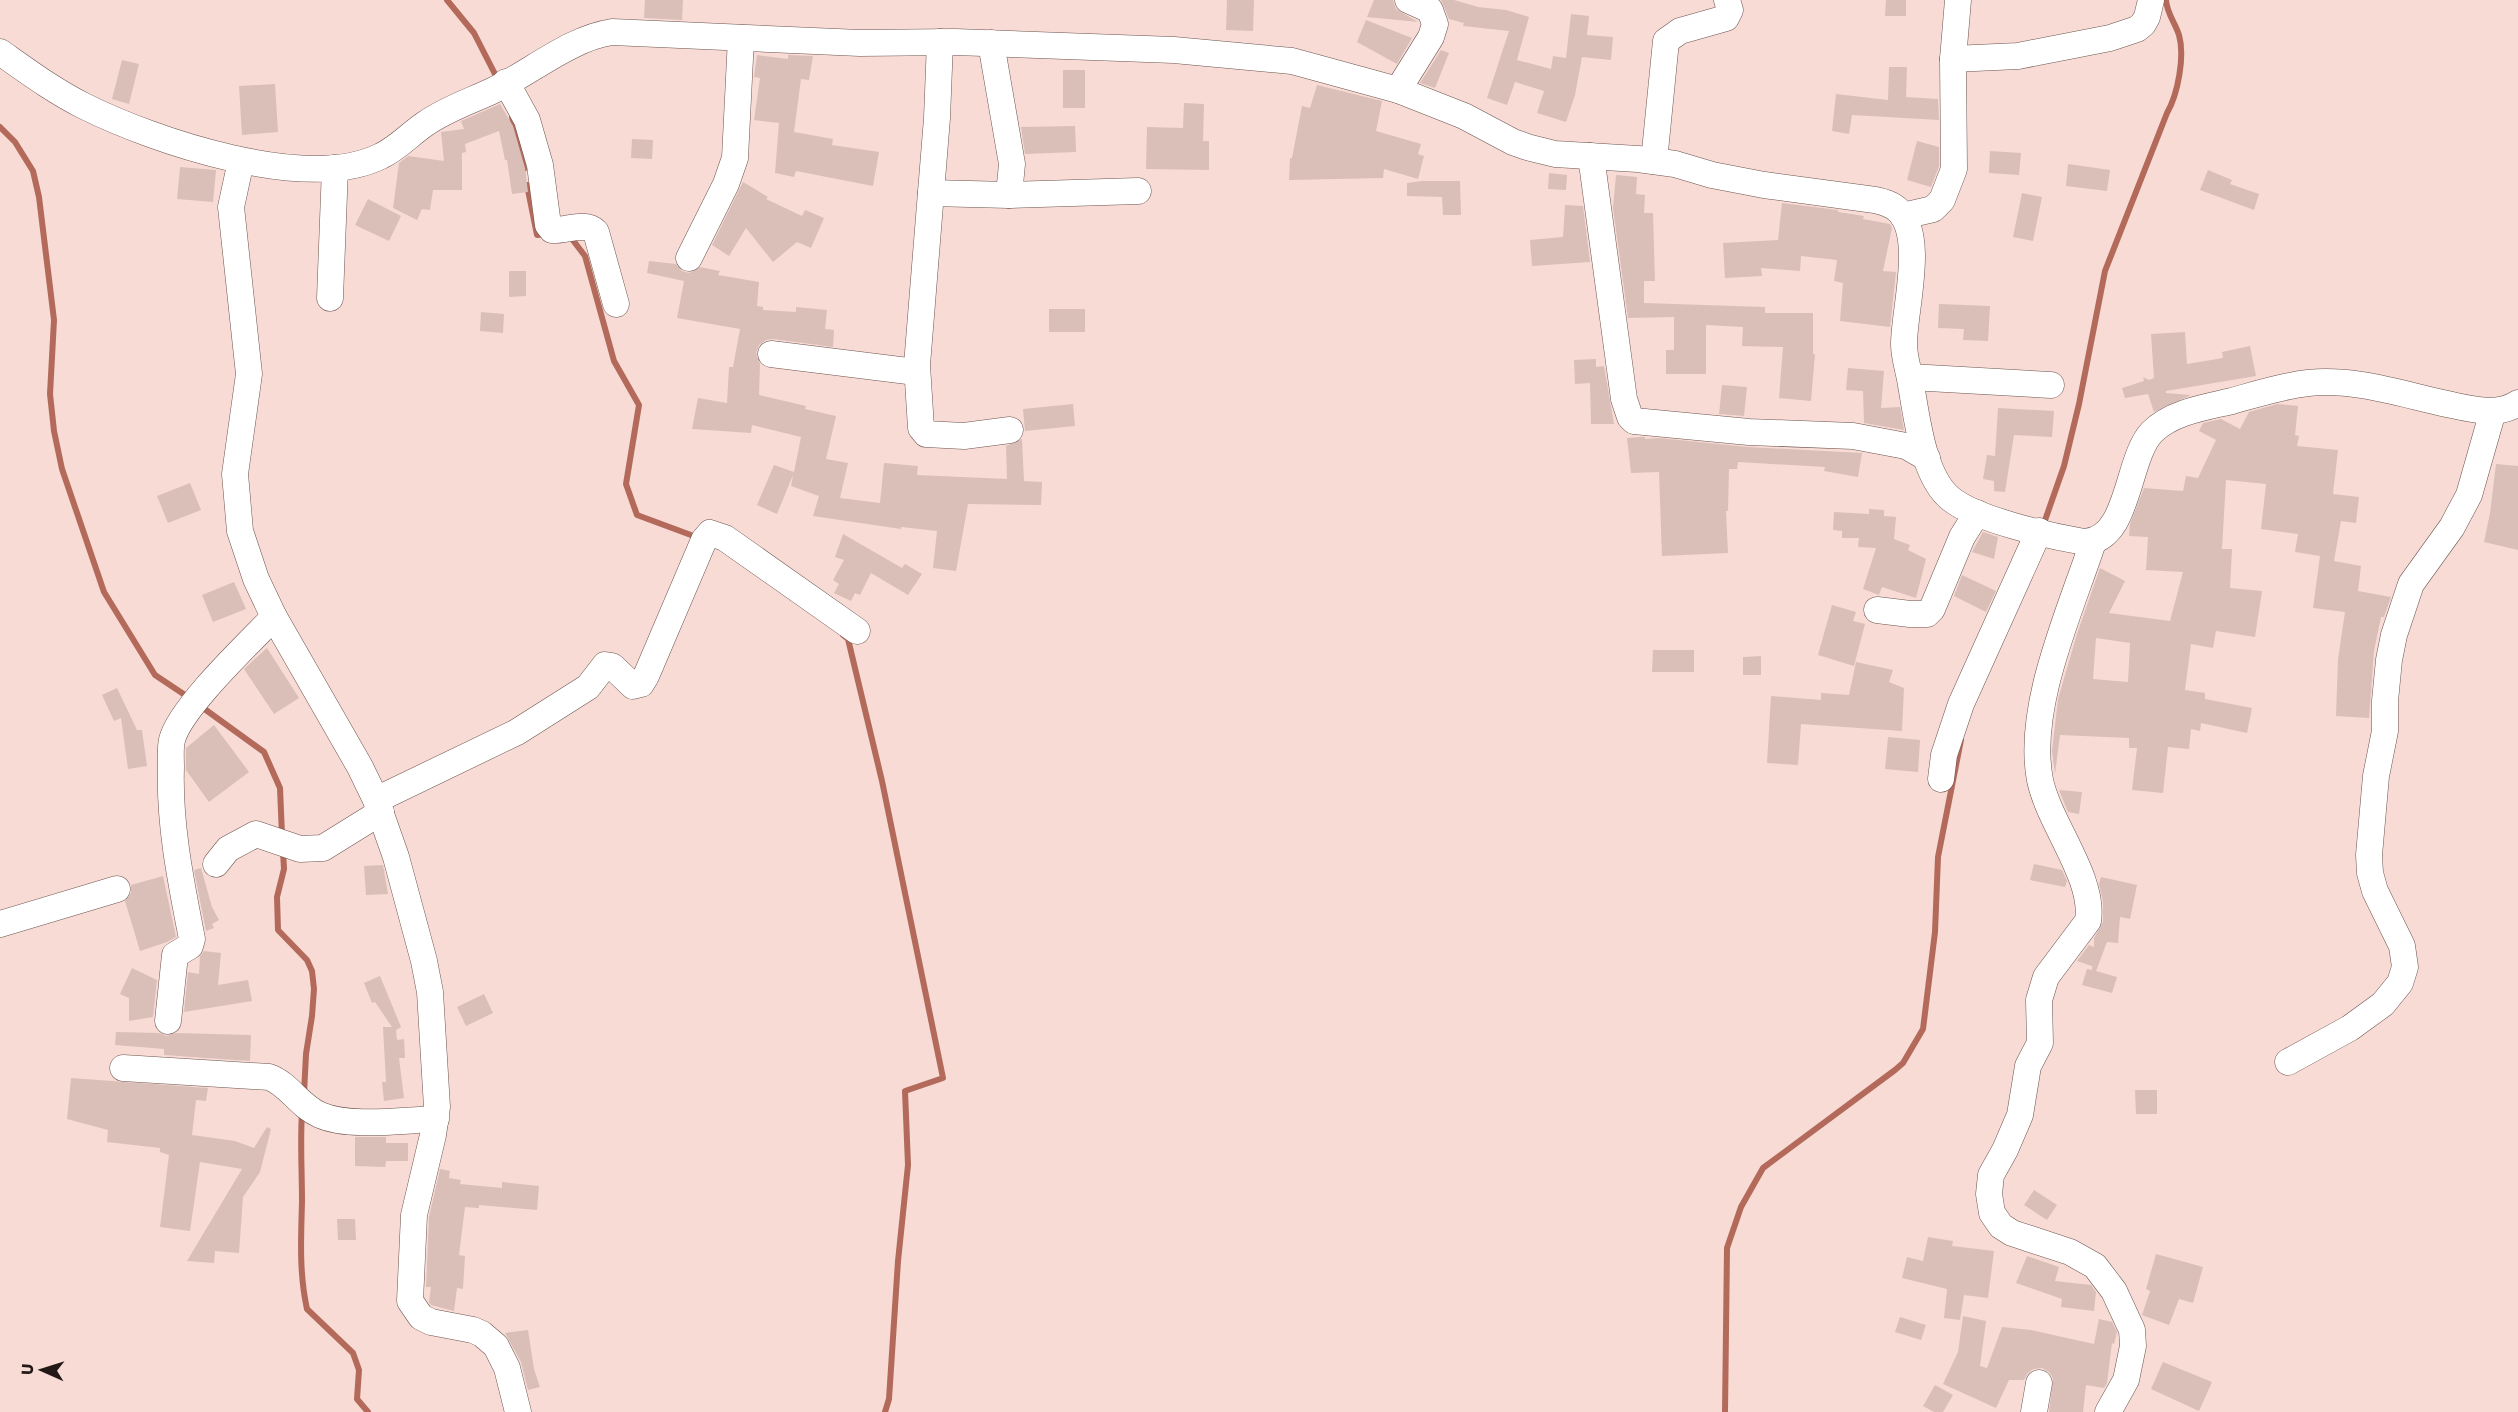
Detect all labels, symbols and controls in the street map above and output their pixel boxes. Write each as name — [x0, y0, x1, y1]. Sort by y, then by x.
north arrow — [12, 1340, 72, 1400]
text: U — [16, 1363, 39, 1375]

